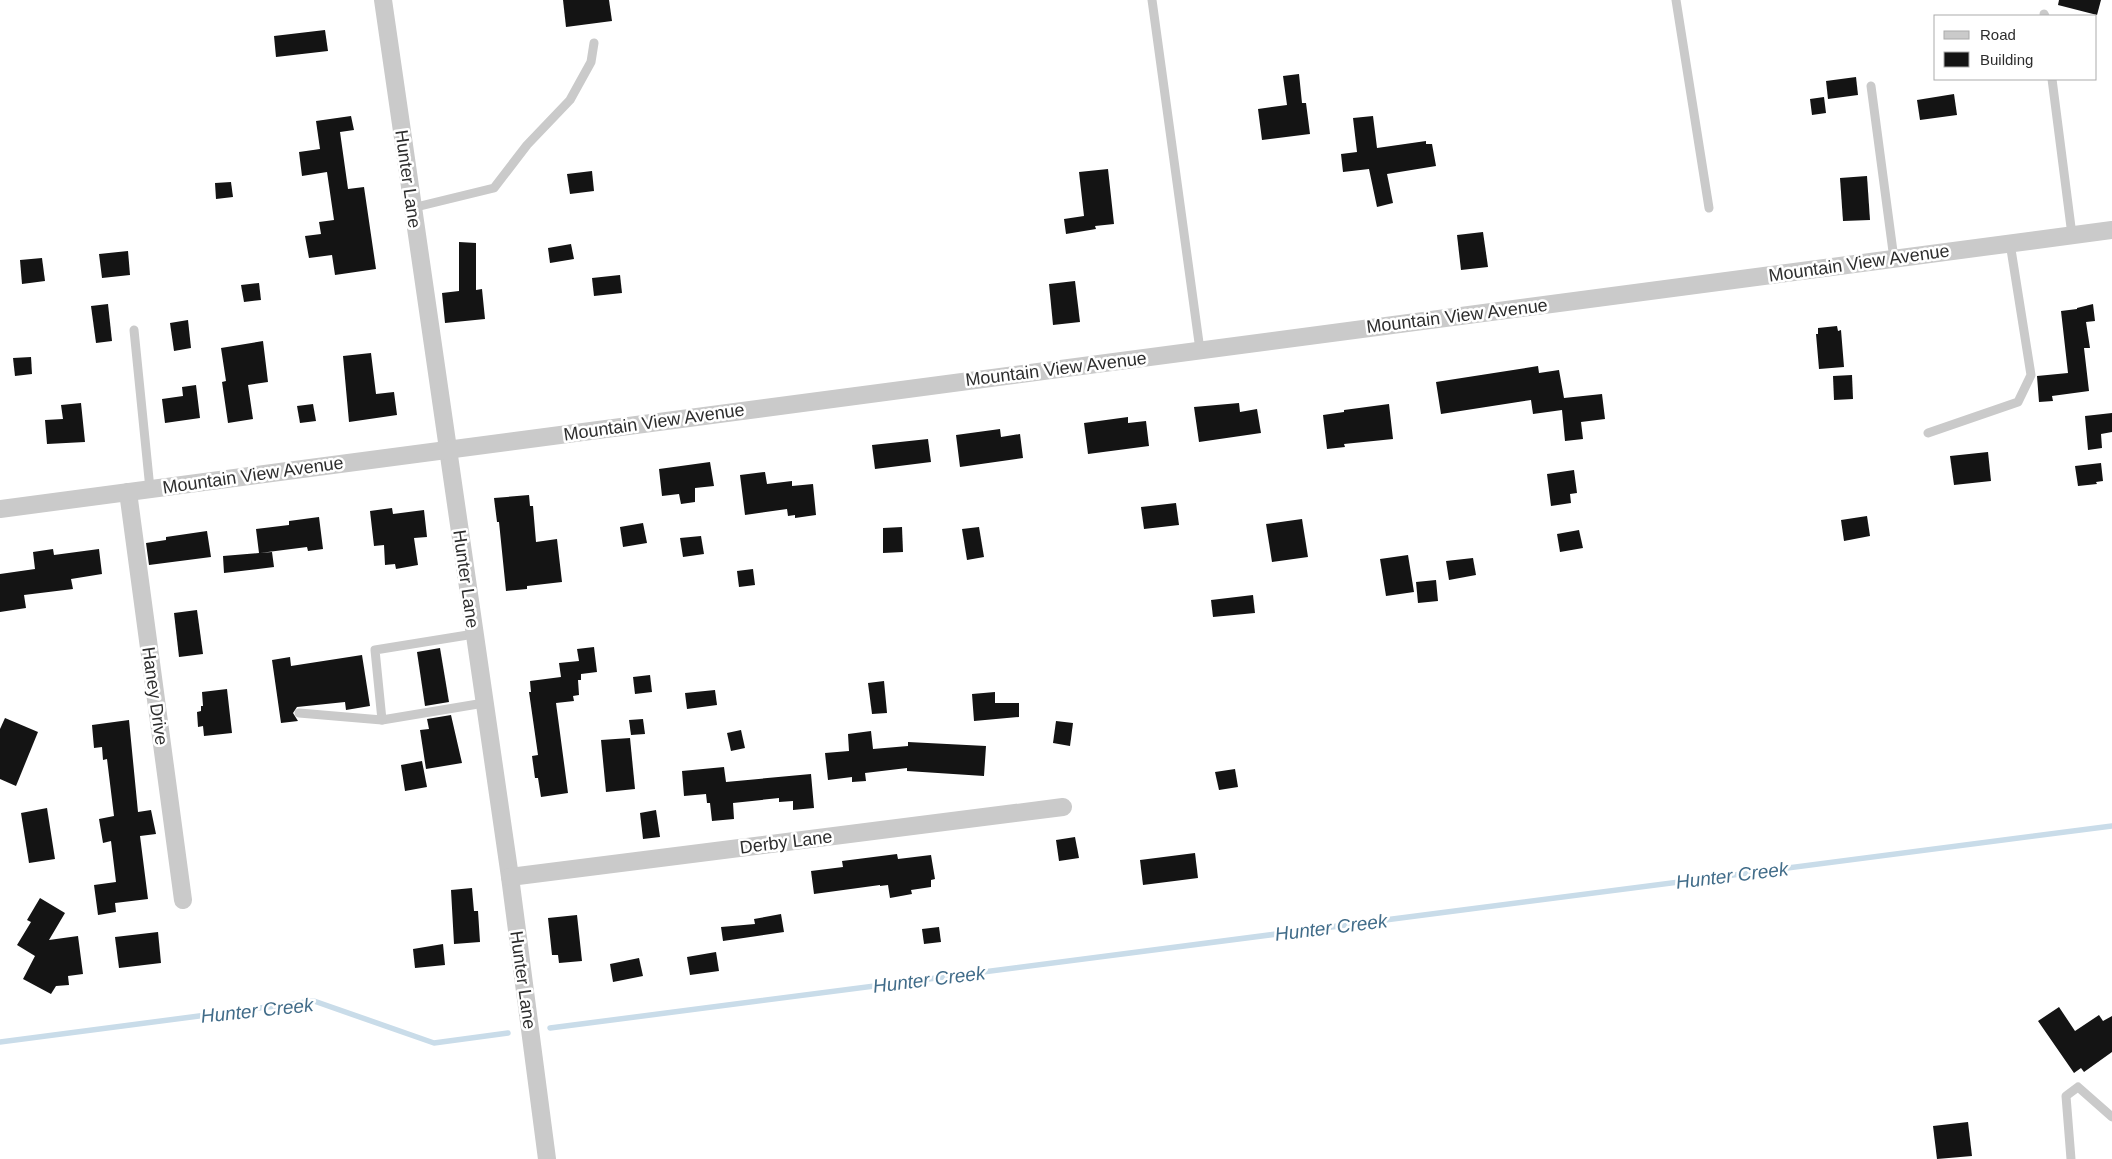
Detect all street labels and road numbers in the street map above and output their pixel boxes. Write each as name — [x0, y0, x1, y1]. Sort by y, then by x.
street label: Hunter Lane — [391, 129, 425, 229]
street label: Mountain View Avenue — [1767, 240, 1951, 286]
street label: Mountain View Avenue — [1365, 295, 1549, 337]
street label: Mountain View Avenue — [964, 348, 1148, 390]
street label: Mountain View Avenue — [562, 399, 746, 445]
street label: Mountain View Avenue — [161, 452, 345, 498]
street label: Hunter Lane — [449, 529, 483, 629]
street label: Haney Drive — [138, 646, 172, 746]
street label: Derby Lane — [739, 826, 833, 858]
street label: Hunter Lane — [506, 930, 540, 1030]

